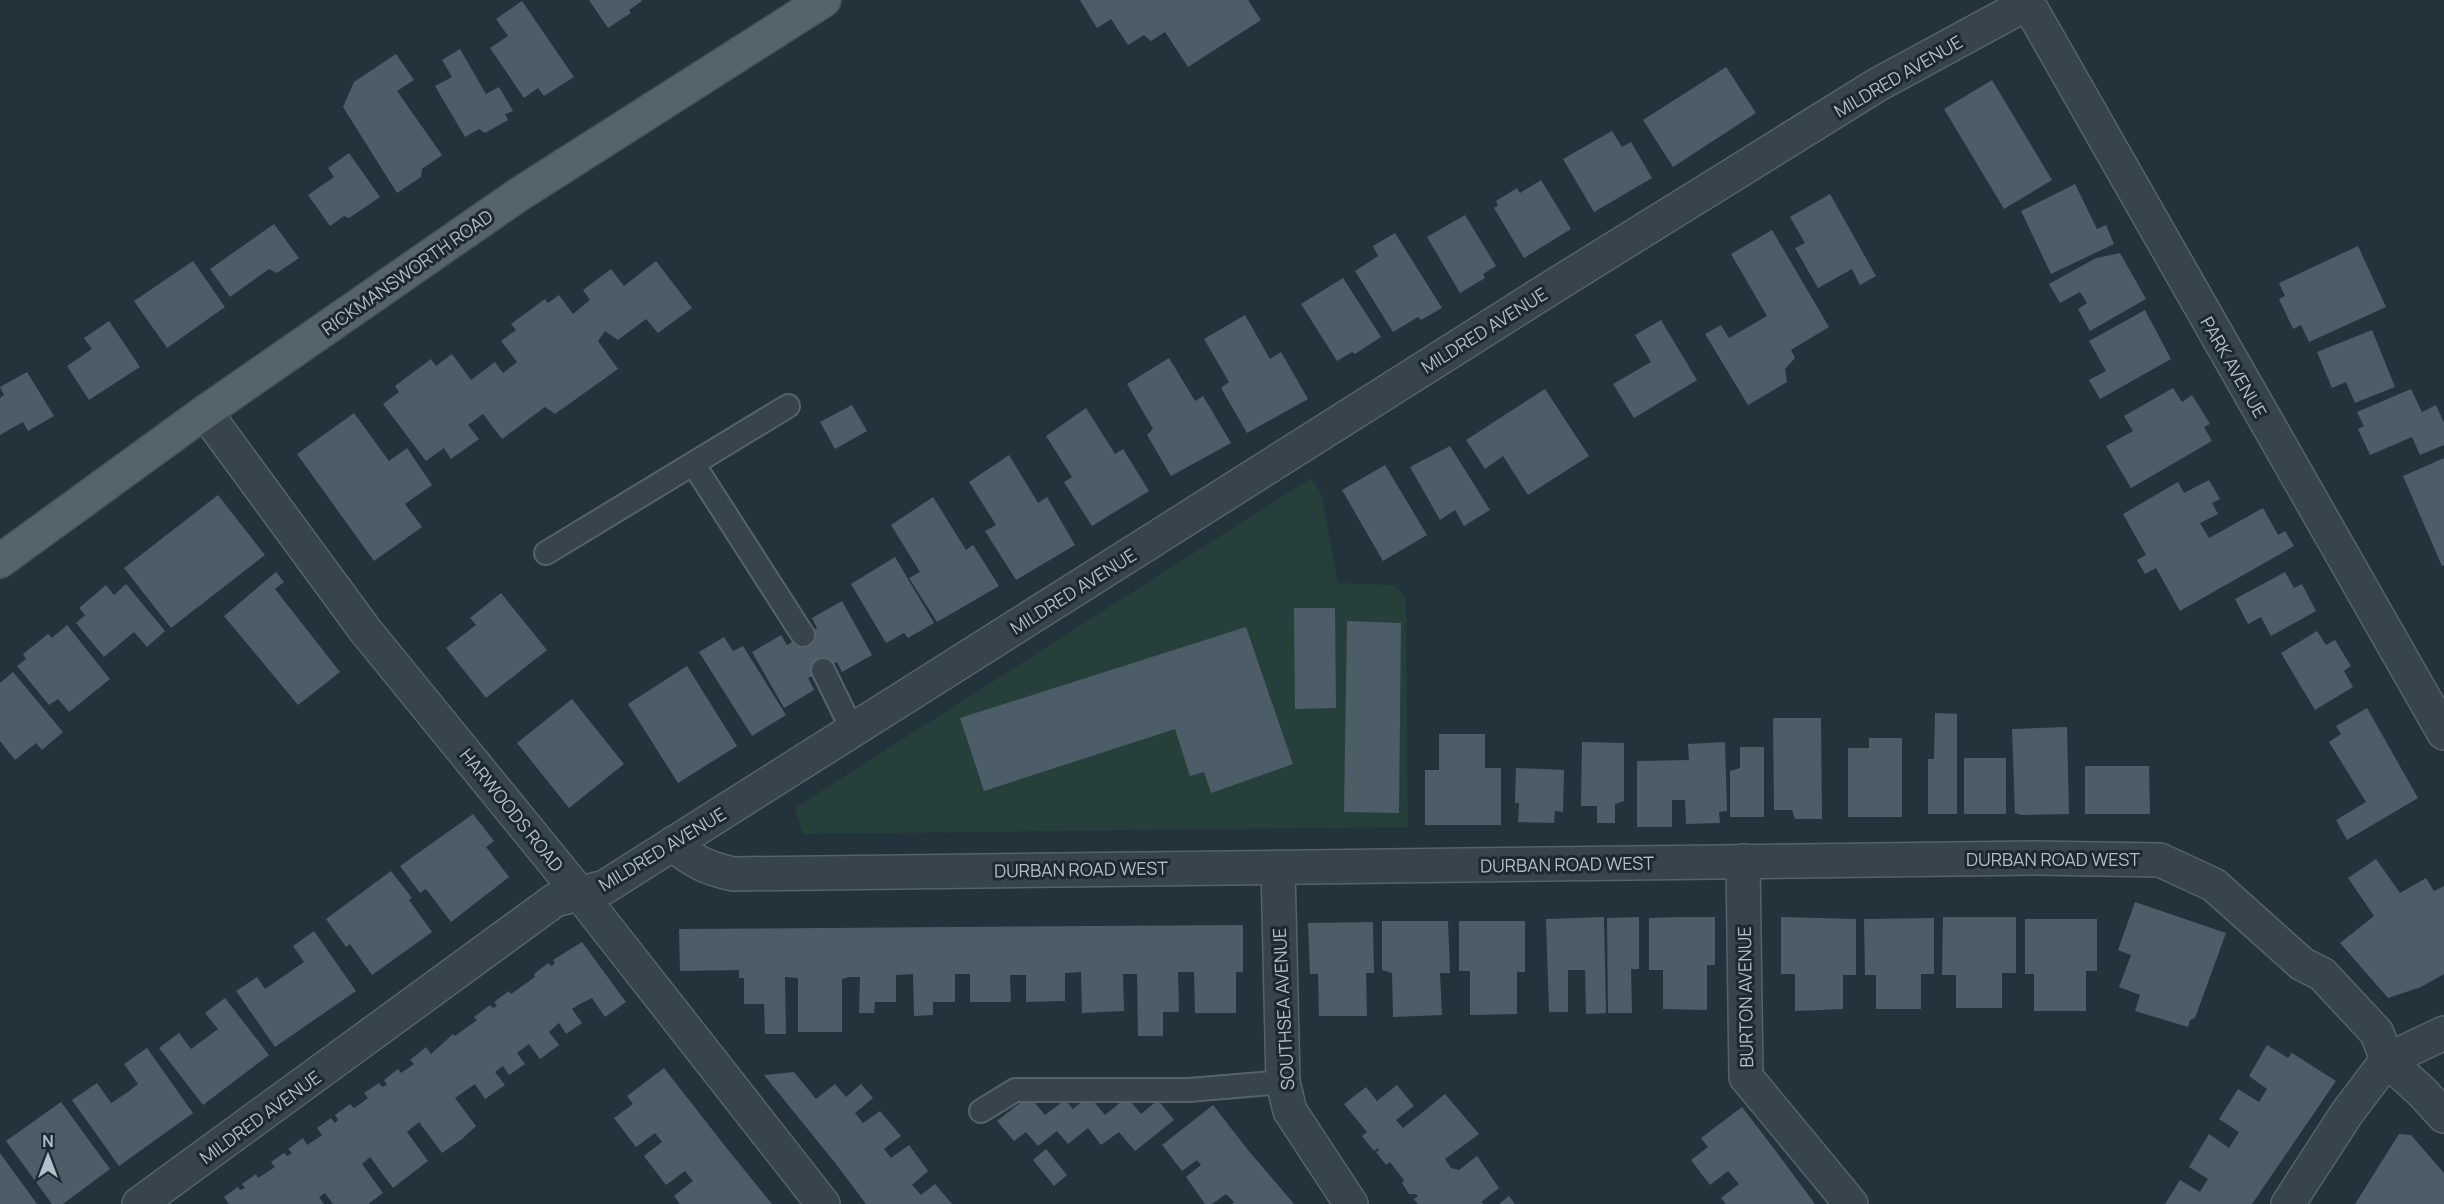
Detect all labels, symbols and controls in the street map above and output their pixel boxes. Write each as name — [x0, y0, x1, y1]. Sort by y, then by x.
street label: MILDRED AVENUE — [1829, 30, 1967, 122]
street label: RICKMANSWORTH ROAD — [317, 204, 497, 340]
street label: MILDRED AVENUE — [1416, 282, 1552, 378]
street label: PARK AVENUE — [2195, 312, 2273, 422]
street label: MILDRED AVENUE — [1005, 543, 1141, 639]
street label: HARWOODS ROAD — [455, 743, 569, 877]
street label: MILDRED AVENUE — [594, 802, 730, 896]
street label: DURBAN ROAD WEST — [1966, 847, 2140, 871]
street label: DURBAN ROAD WEST — [1480, 850, 1654, 878]
street label: DURBAN ROAD WEST — [994, 855, 1168, 883]
street label: BURTON AVENUE — [1732, 926, 1758, 1068]
street label: SOUTHSEA AVENUE — [1267, 927, 1299, 1091]
street label: MILDRED AVENUE — [195, 1065, 325, 1169]
north arrow — [18, 1126, 78, 1186]
text: N — [42, 1130, 54, 1152]

